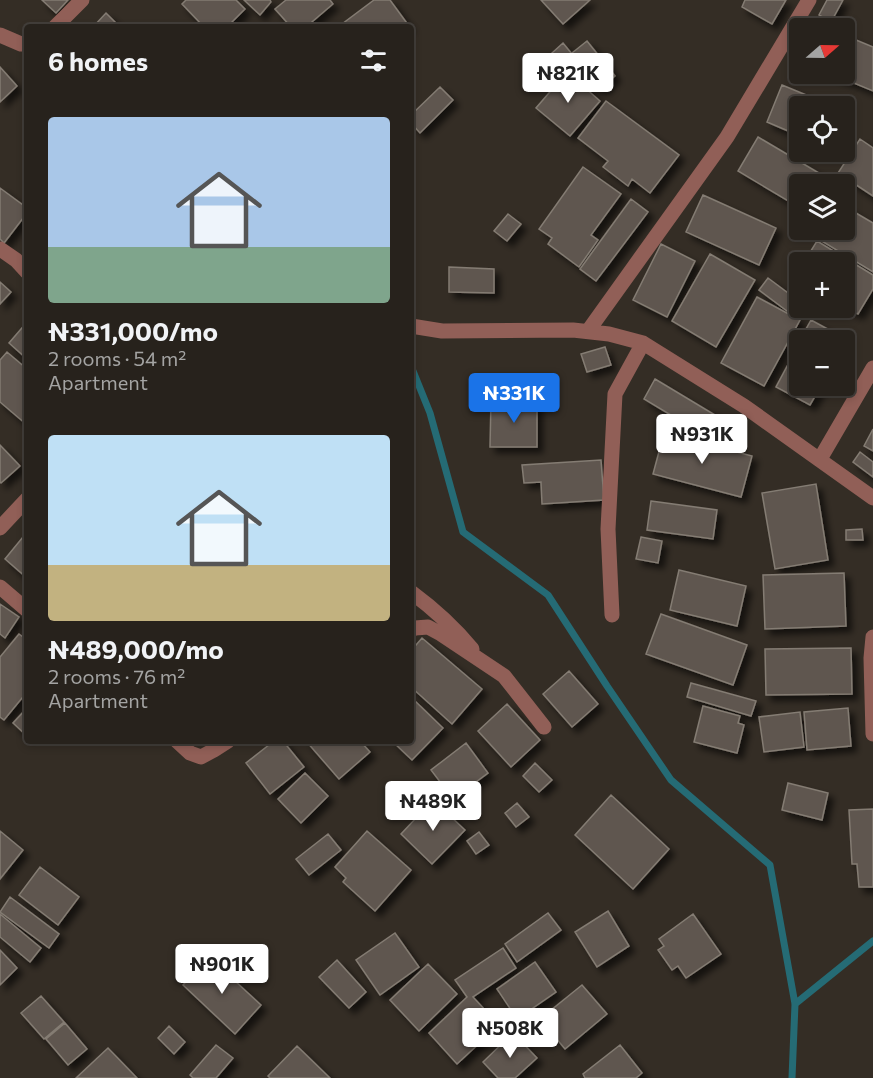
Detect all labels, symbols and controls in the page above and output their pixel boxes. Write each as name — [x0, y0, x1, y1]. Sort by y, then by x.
north arrow — [789, 18, 855, 84]
map controls — [789, 18, 855, 396]
icon: filters — [357, 44, 390, 77]
text: 6 homes — [48, 45, 148, 76]
pin: ₦821K — [526, 53, 610, 104]
text: ₦821K — [536, 60, 600, 84]
button: locate — [789, 96, 855, 162]
icon: home — [165, 156, 273, 264]
button: layers — [789, 174, 855, 240]
button: + — [789, 252, 855, 318]
text: ₦331,000/mo — [48, 315, 218, 346]
button: − — [789, 330, 855, 396]
text: 2 rooms · 54 m² — [48, 346, 186, 370]
text: Apartment — [48, 370, 148, 394]
pin: ₦331K — [472, 373, 556, 424]
text: ₦331K — [483, 380, 545, 404]
pin: ₦931K — [660, 414, 744, 465]
text: ₦931K — [670, 421, 734, 445]
icon: home — [165, 474, 273, 582]
text: ₦489,000/mo — [48, 633, 224, 664]
text: 2 rooms · 76 m² — [48, 664, 185, 688]
text: Apartment — [48, 688, 148, 712]
pin: ₦489K — [391, 781, 475, 832]
text: ₦489K — [399, 788, 467, 812]
pin: ₦901K — [180, 944, 264, 995]
text: ₦901K — [189, 951, 255, 975]
pin: ₦508K — [468, 1008, 552, 1059]
text: ₦508K — [476, 1015, 544, 1039]

